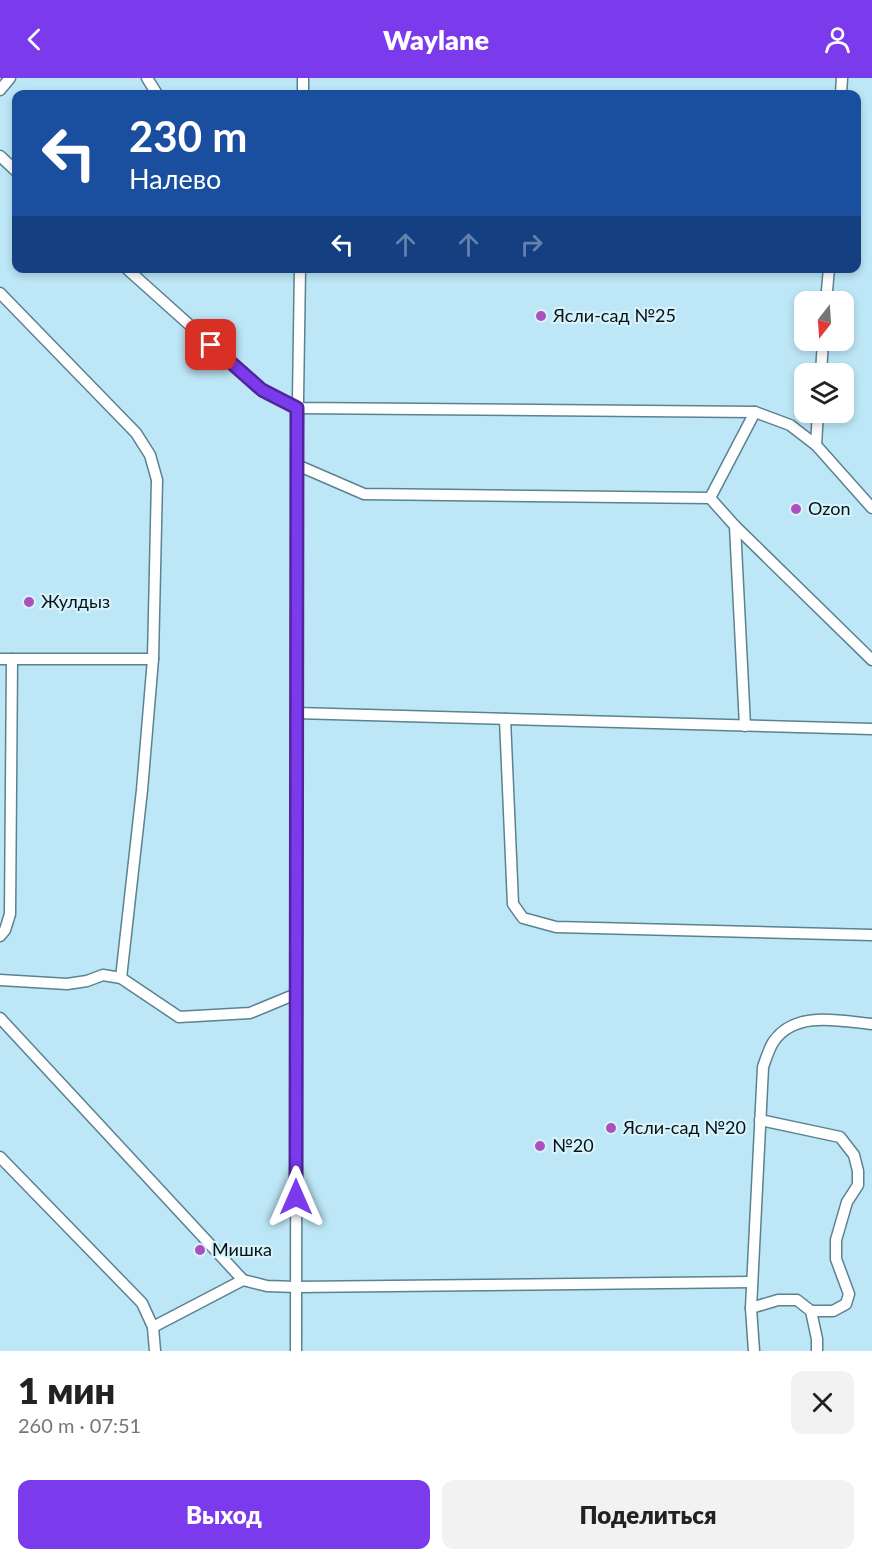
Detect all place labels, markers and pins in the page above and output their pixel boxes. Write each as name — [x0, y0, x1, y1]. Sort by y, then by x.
place label: Ясли-сад №25 — [552, 304, 676, 326]
marker: Ясли-сад №25 — [534, 309, 548, 323]
pin — [185, 319, 236, 370]
place label: Ozon — [808, 497, 850, 519]
marker: Ozon — [789, 502, 803, 516]
place label: Жулдыз — [41, 590, 110, 612]
marker: Жулдыз — [22, 595, 36, 609]
place label: Ясли-сад №20 — [622, 1116, 746, 1138]
marker: Ясли-сад №20 — [604, 1121, 618, 1135]
place label: №20 — [552, 1134, 594, 1156]
marker: №20 — [533, 1139, 547, 1153]
place label: Мишка — [212, 1238, 272, 1260]
marker: Мишка — [193, 1243, 207, 1257]

